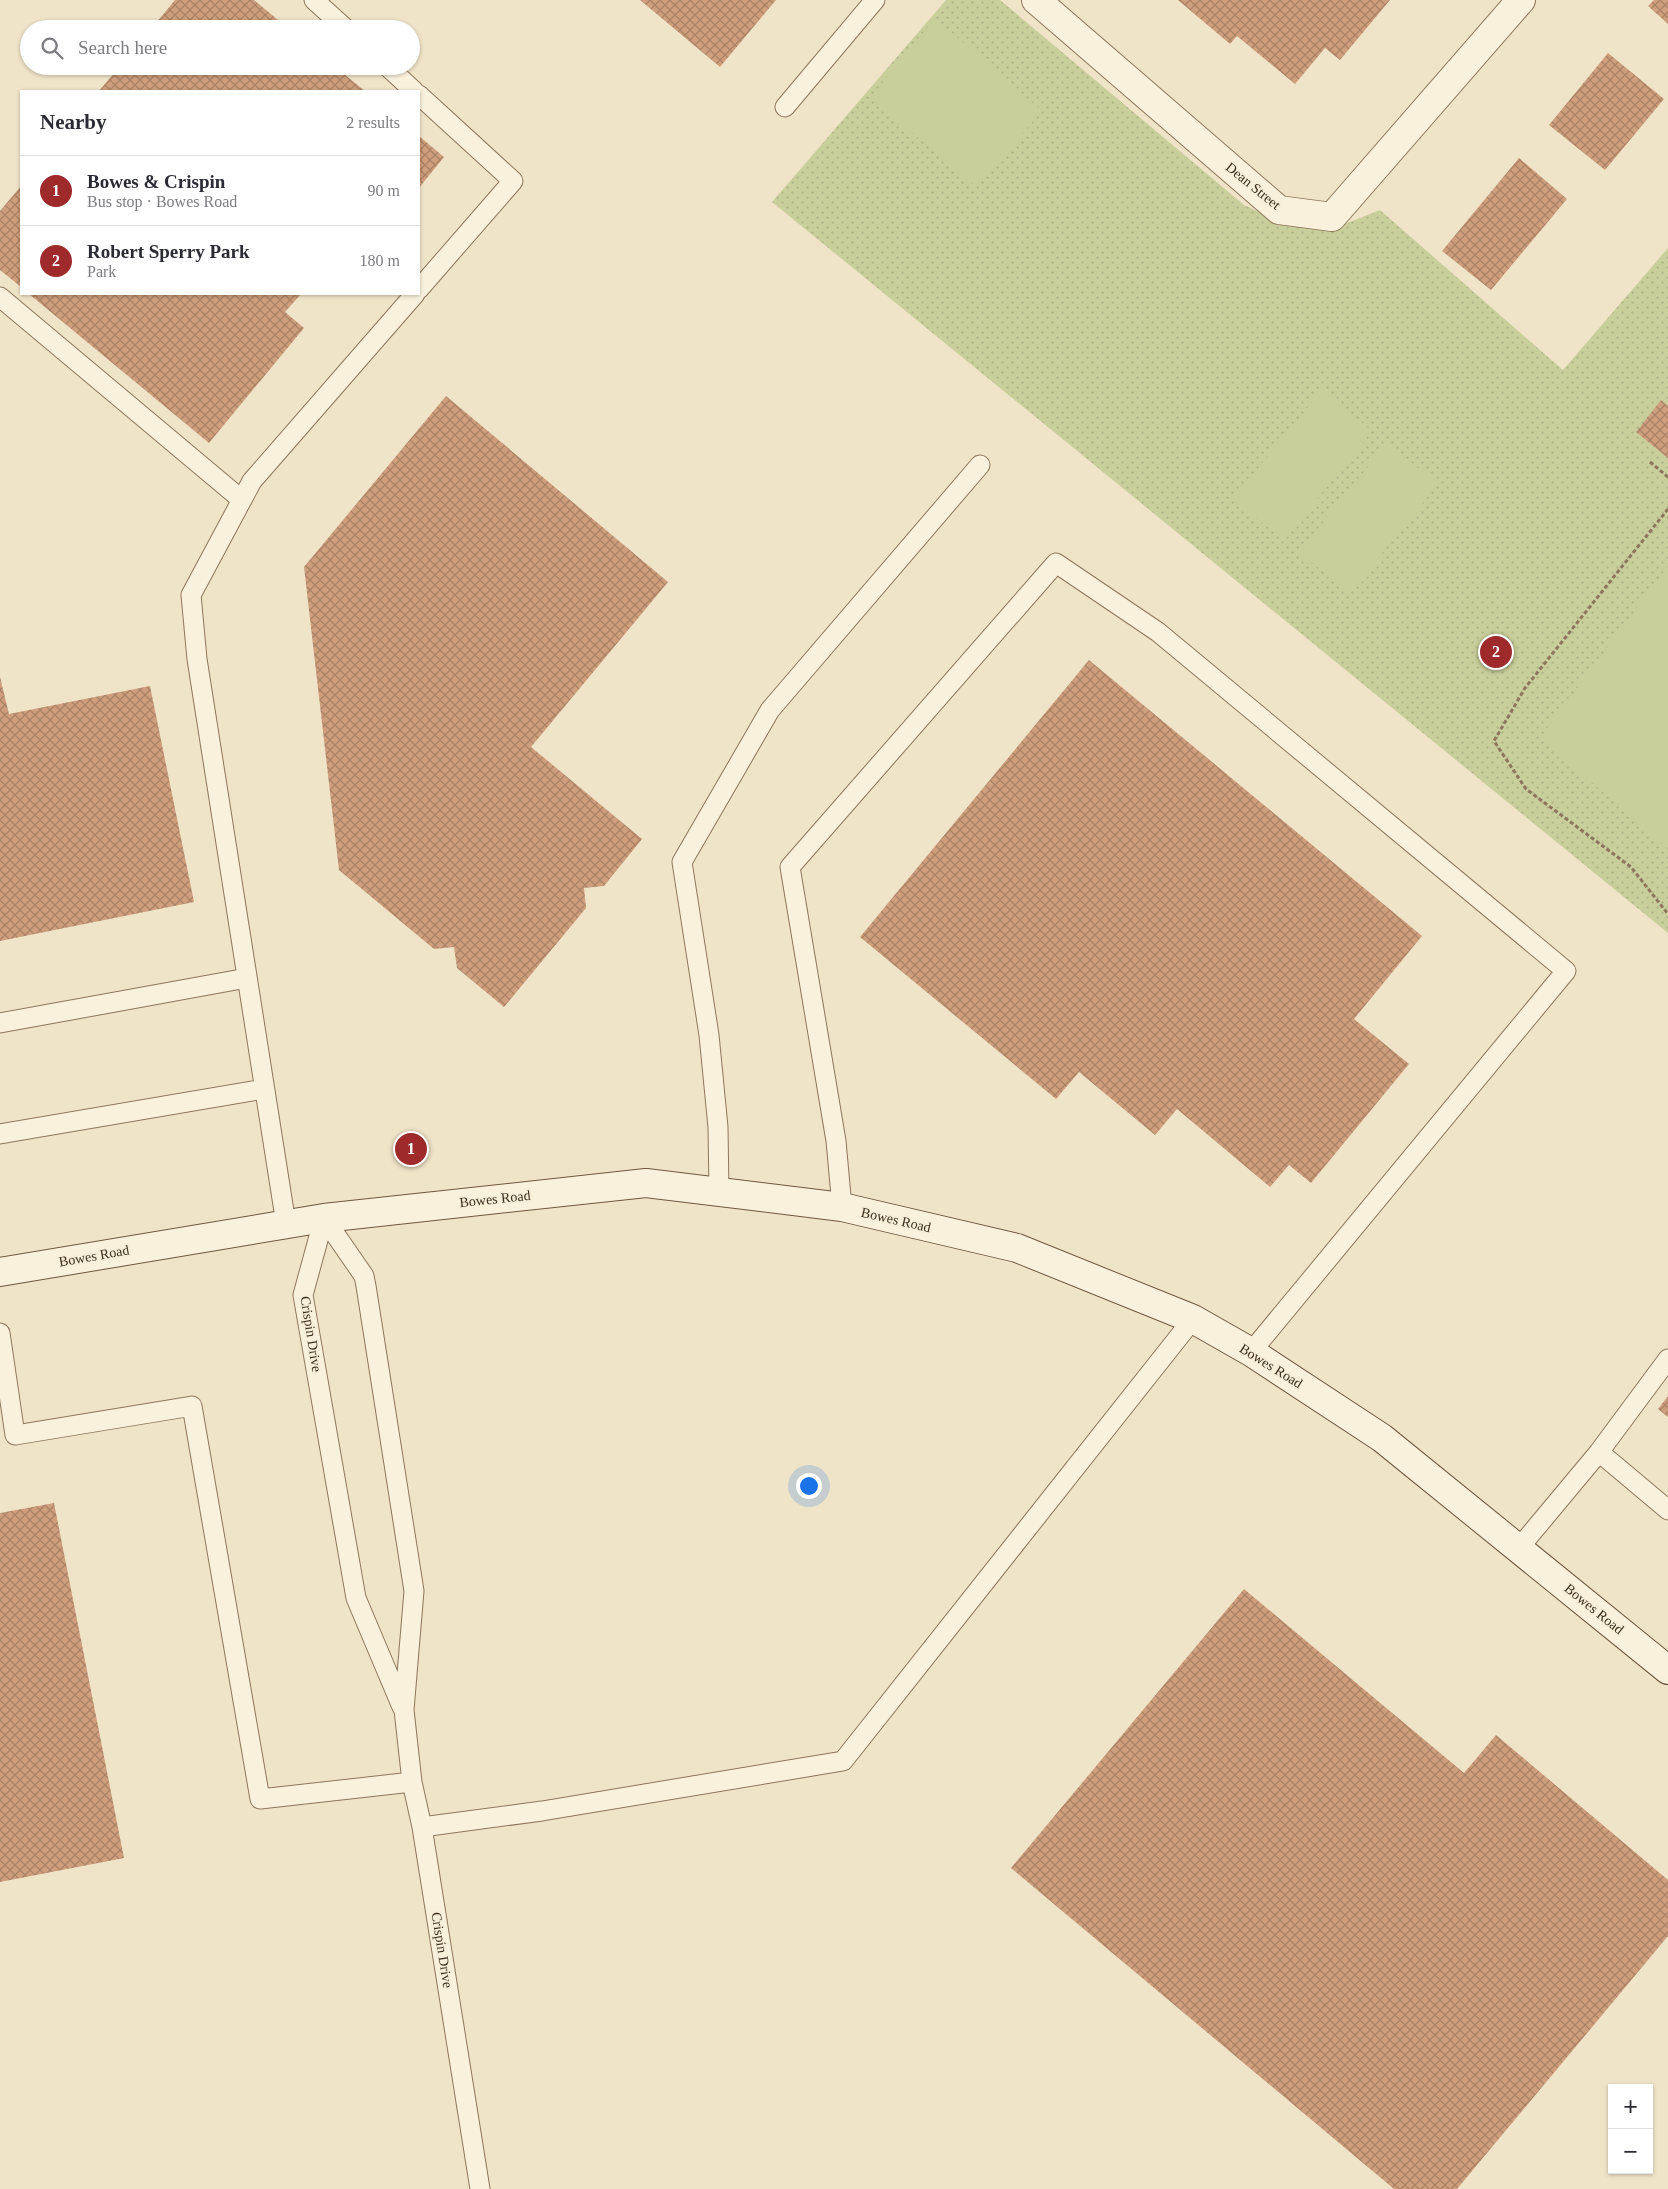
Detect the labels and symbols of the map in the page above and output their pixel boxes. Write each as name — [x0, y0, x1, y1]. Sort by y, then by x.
street label: Dean Street — [1223, 159, 1283, 213]
pin: 2 — [1480, 633, 1512, 671]
pin: 1 — [395, 1130, 427, 1168]
street label: Bowes Road — [459, 1188, 531, 1210]
street label: Bowes Road — [860, 1205, 932, 1235]
street label: Bowes Road — [58, 1242, 130, 1270]
street label: Crispin Drive — [298, 1295, 324, 1373]
street label: Bowes Road — [1237, 1341, 1305, 1391]
your location — [796, 1473, 822, 1499]
street label: Bowes Road — [1562, 1581, 1626, 1637]
street label: Crispin Drive — [429, 1911, 455, 1989]

